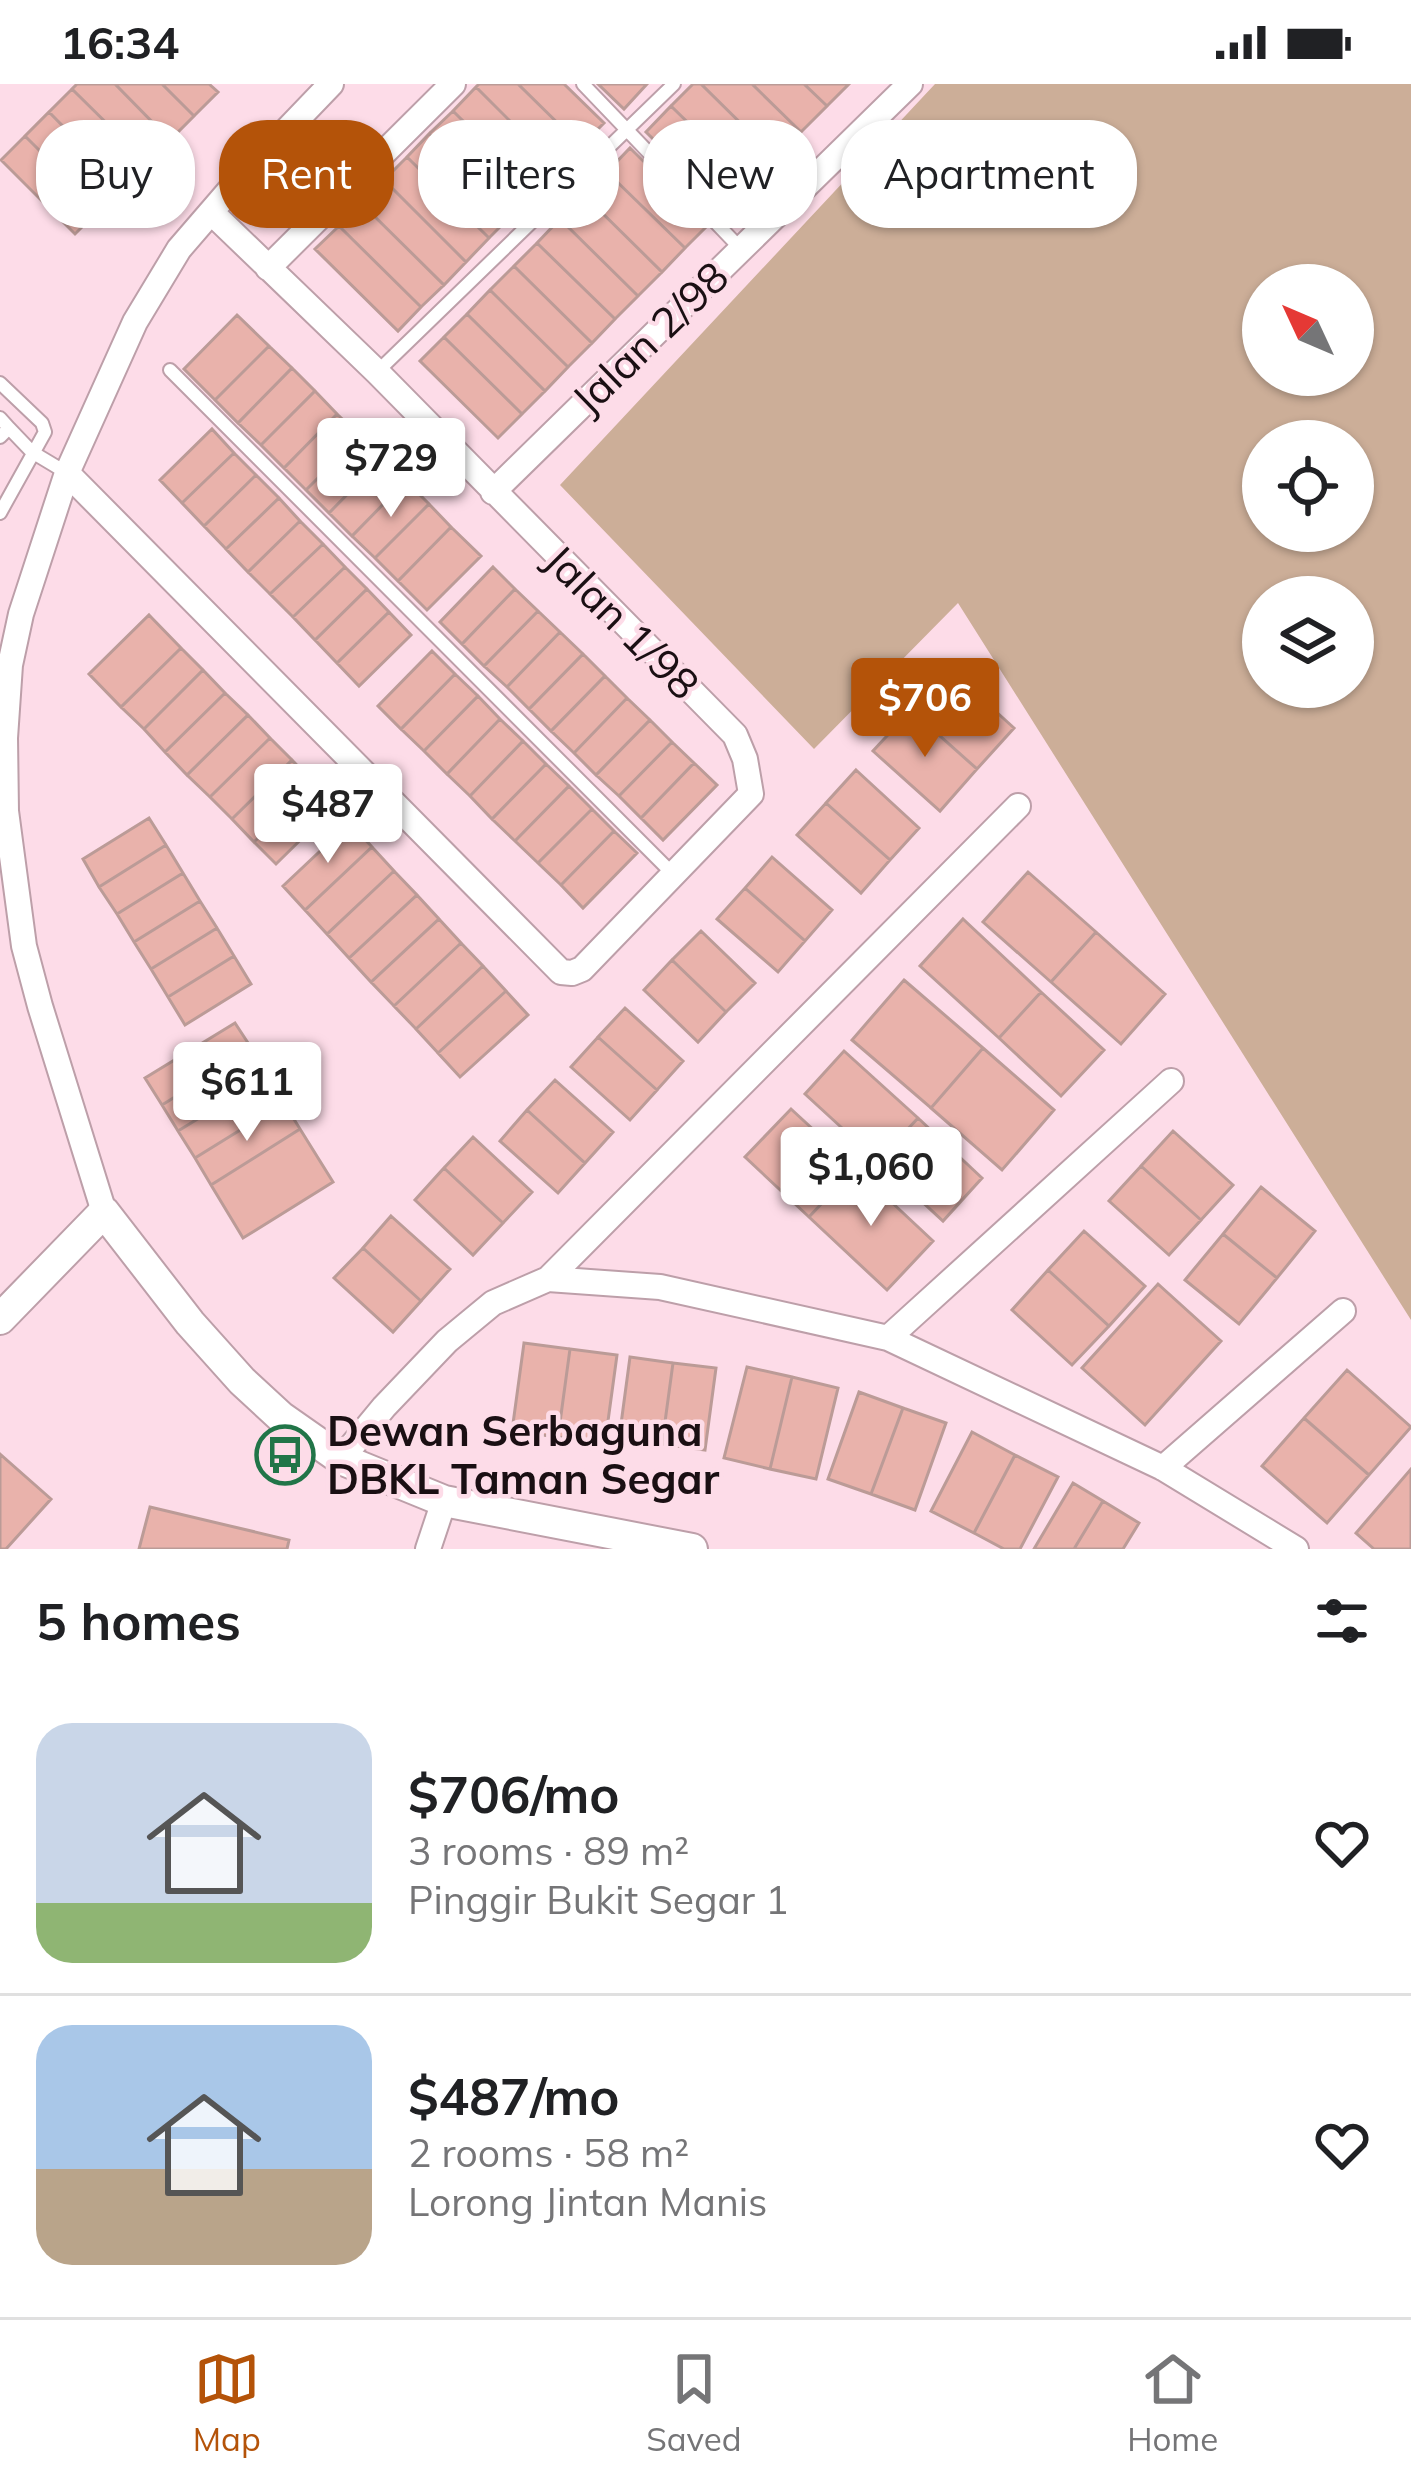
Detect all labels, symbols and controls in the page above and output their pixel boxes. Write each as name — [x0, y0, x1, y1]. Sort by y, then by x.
text: 16:34 — [60, 14, 179, 70]
chip: Buy — [36, 120, 195, 228]
chip: Rent — [219, 120, 394, 228]
chip: Filters — [418, 120, 619, 228]
chip: New — [643, 120, 817, 228]
chip: Apartment — [841, 120, 1137, 228]
street label: Jalan 2/98 — [560, 250, 739, 425]
north arrow — [1242, 264, 1374, 396]
map controls — [1242, 264, 1374, 708]
pin: $729 — [320, 418, 462, 520]
button: locate — [1242, 420, 1374, 552]
text: $729 — [344, 432, 438, 481]
street label: Jalan 1/98 — [534, 533, 711, 710]
button: layers — [1242, 576, 1374, 708]
pin: $706 — [854, 658, 996, 760]
text: $706 — [878, 672, 972, 721]
pin: $487 — [257, 764, 399, 866]
text: $487 — [281, 778, 375, 827]
pin: $611 — [176, 1042, 318, 1144]
text: $611 — [200, 1056, 294, 1105]
pin: $1,060 — [773, 1127, 969, 1229]
text: $1,060 — [808, 1141, 934, 1190]
place label: Dewan Serbaguna DBKL Taman Segar — [327, 1404, 720, 1505]
bus stop icon: Dewan Serbaguna DBKL Taman Segar — [254, 1424, 316, 1486]
icon: filters — [1309, 1588, 1375, 1654]
text: 5 homes — [36, 1589, 241, 1653]
text: $706/mo — [408, 1762, 620, 1826]
icon: home — [132, 1771, 276, 1915]
icon: heart — [1309, 1810, 1375, 1876]
text: 3 rooms · 89 m² — [408, 1826, 689, 1875]
text: Pinggir Bukit Segar 1 — [408, 1875, 789, 1924]
text: $487/mo — [408, 2064, 620, 2128]
icon: home — [132, 2073, 276, 2217]
icon: heart — [1309, 2112, 1375, 2178]
text: 2 rooms · 58 m² — [408, 2128, 689, 2177]
text: Lorong Jintan Manis — [408, 2177, 767, 2226]
tab: Map — [193, 2346, 261, 2459]
tab: Saved — [646, 2346, 742, 2459]
tab: Home — [1127, 2346, 1218, 2459]

